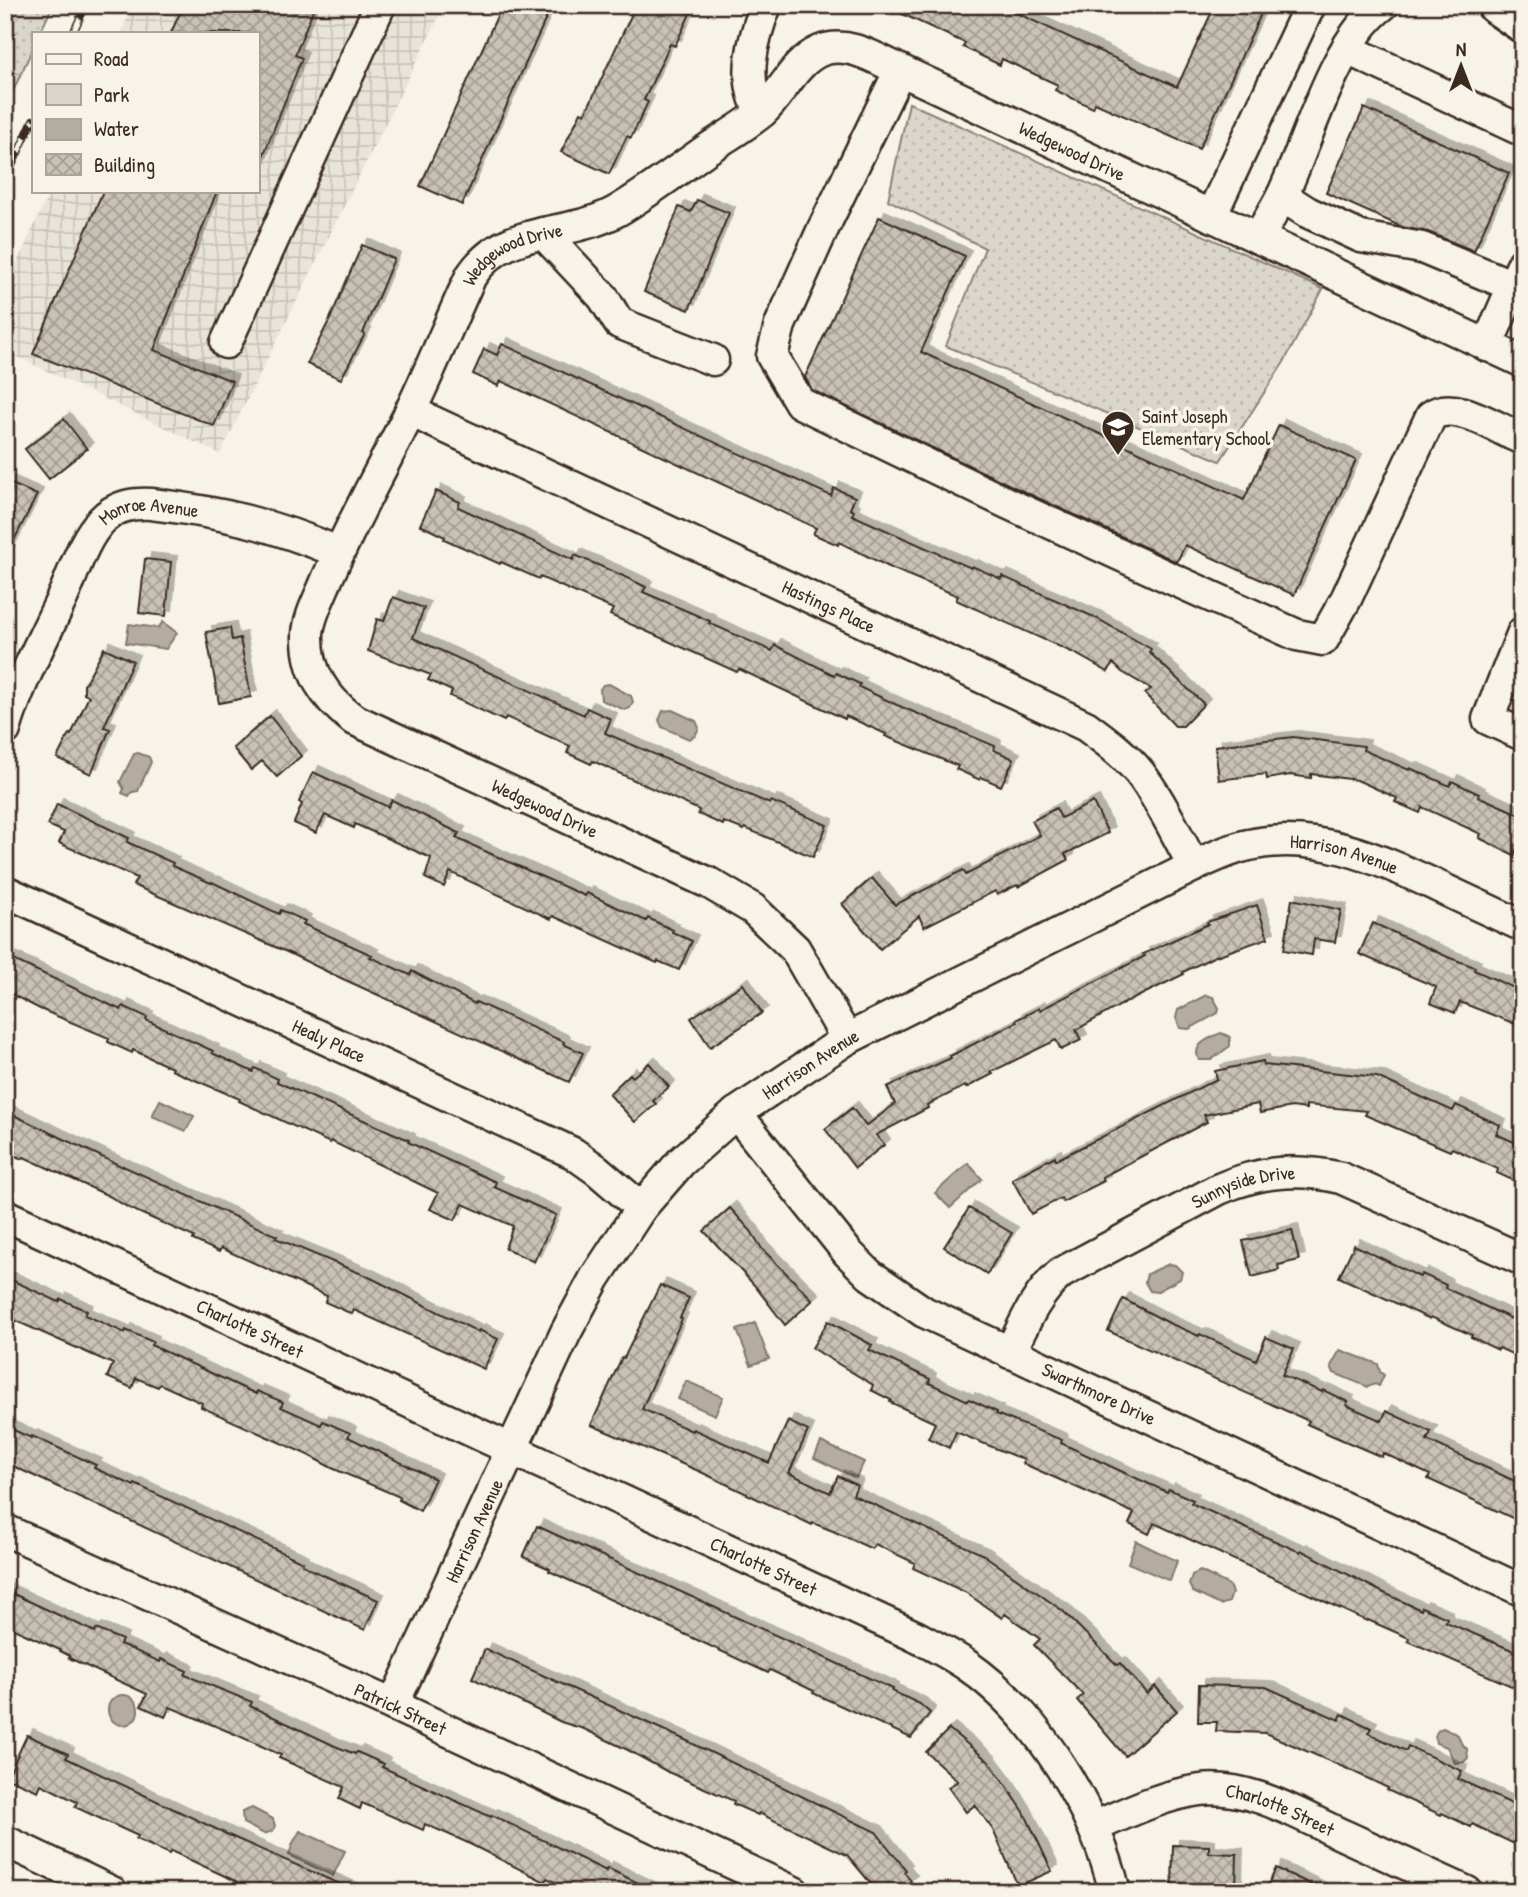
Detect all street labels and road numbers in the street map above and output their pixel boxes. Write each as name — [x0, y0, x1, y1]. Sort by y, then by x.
street label: Wedgewood Drive — [1015, 115, 1130, 187]
street label: Wedgewood Drive — [456, 216, 565, 289]
street label: Monroe Avenue — [92, 491, 201, 531]
street label: Hastings Place — [778, 573, 880, 639]
street label: Wedgewood Drive — [488, 772, 603, 844]
street label: Harrison Avenue — [1289, 828, 1403, 880]
street label: Healy Place — [288, 1012, 370, 1069]
street label: Harrison Avenue — [757, 1022, 863, 1105]
street label: Sunnyside Drive — [1187, 1159, 1296, 1214]
street label: Charlotte Street — [192, 1292, 308, 1365]
street label: Swarthmore Drive — [1038, 1356, 1160, 1431]
street label: Harrison Avenue — [439, 1474, 509, 1587]
street label: Charlotte Street — [706, 1530, 822, 1602]
street label: Patrick Street — [350, 1676, 451, 1741]
street label: Charlotte Street — [1224, 1777, 1339, 1842]

